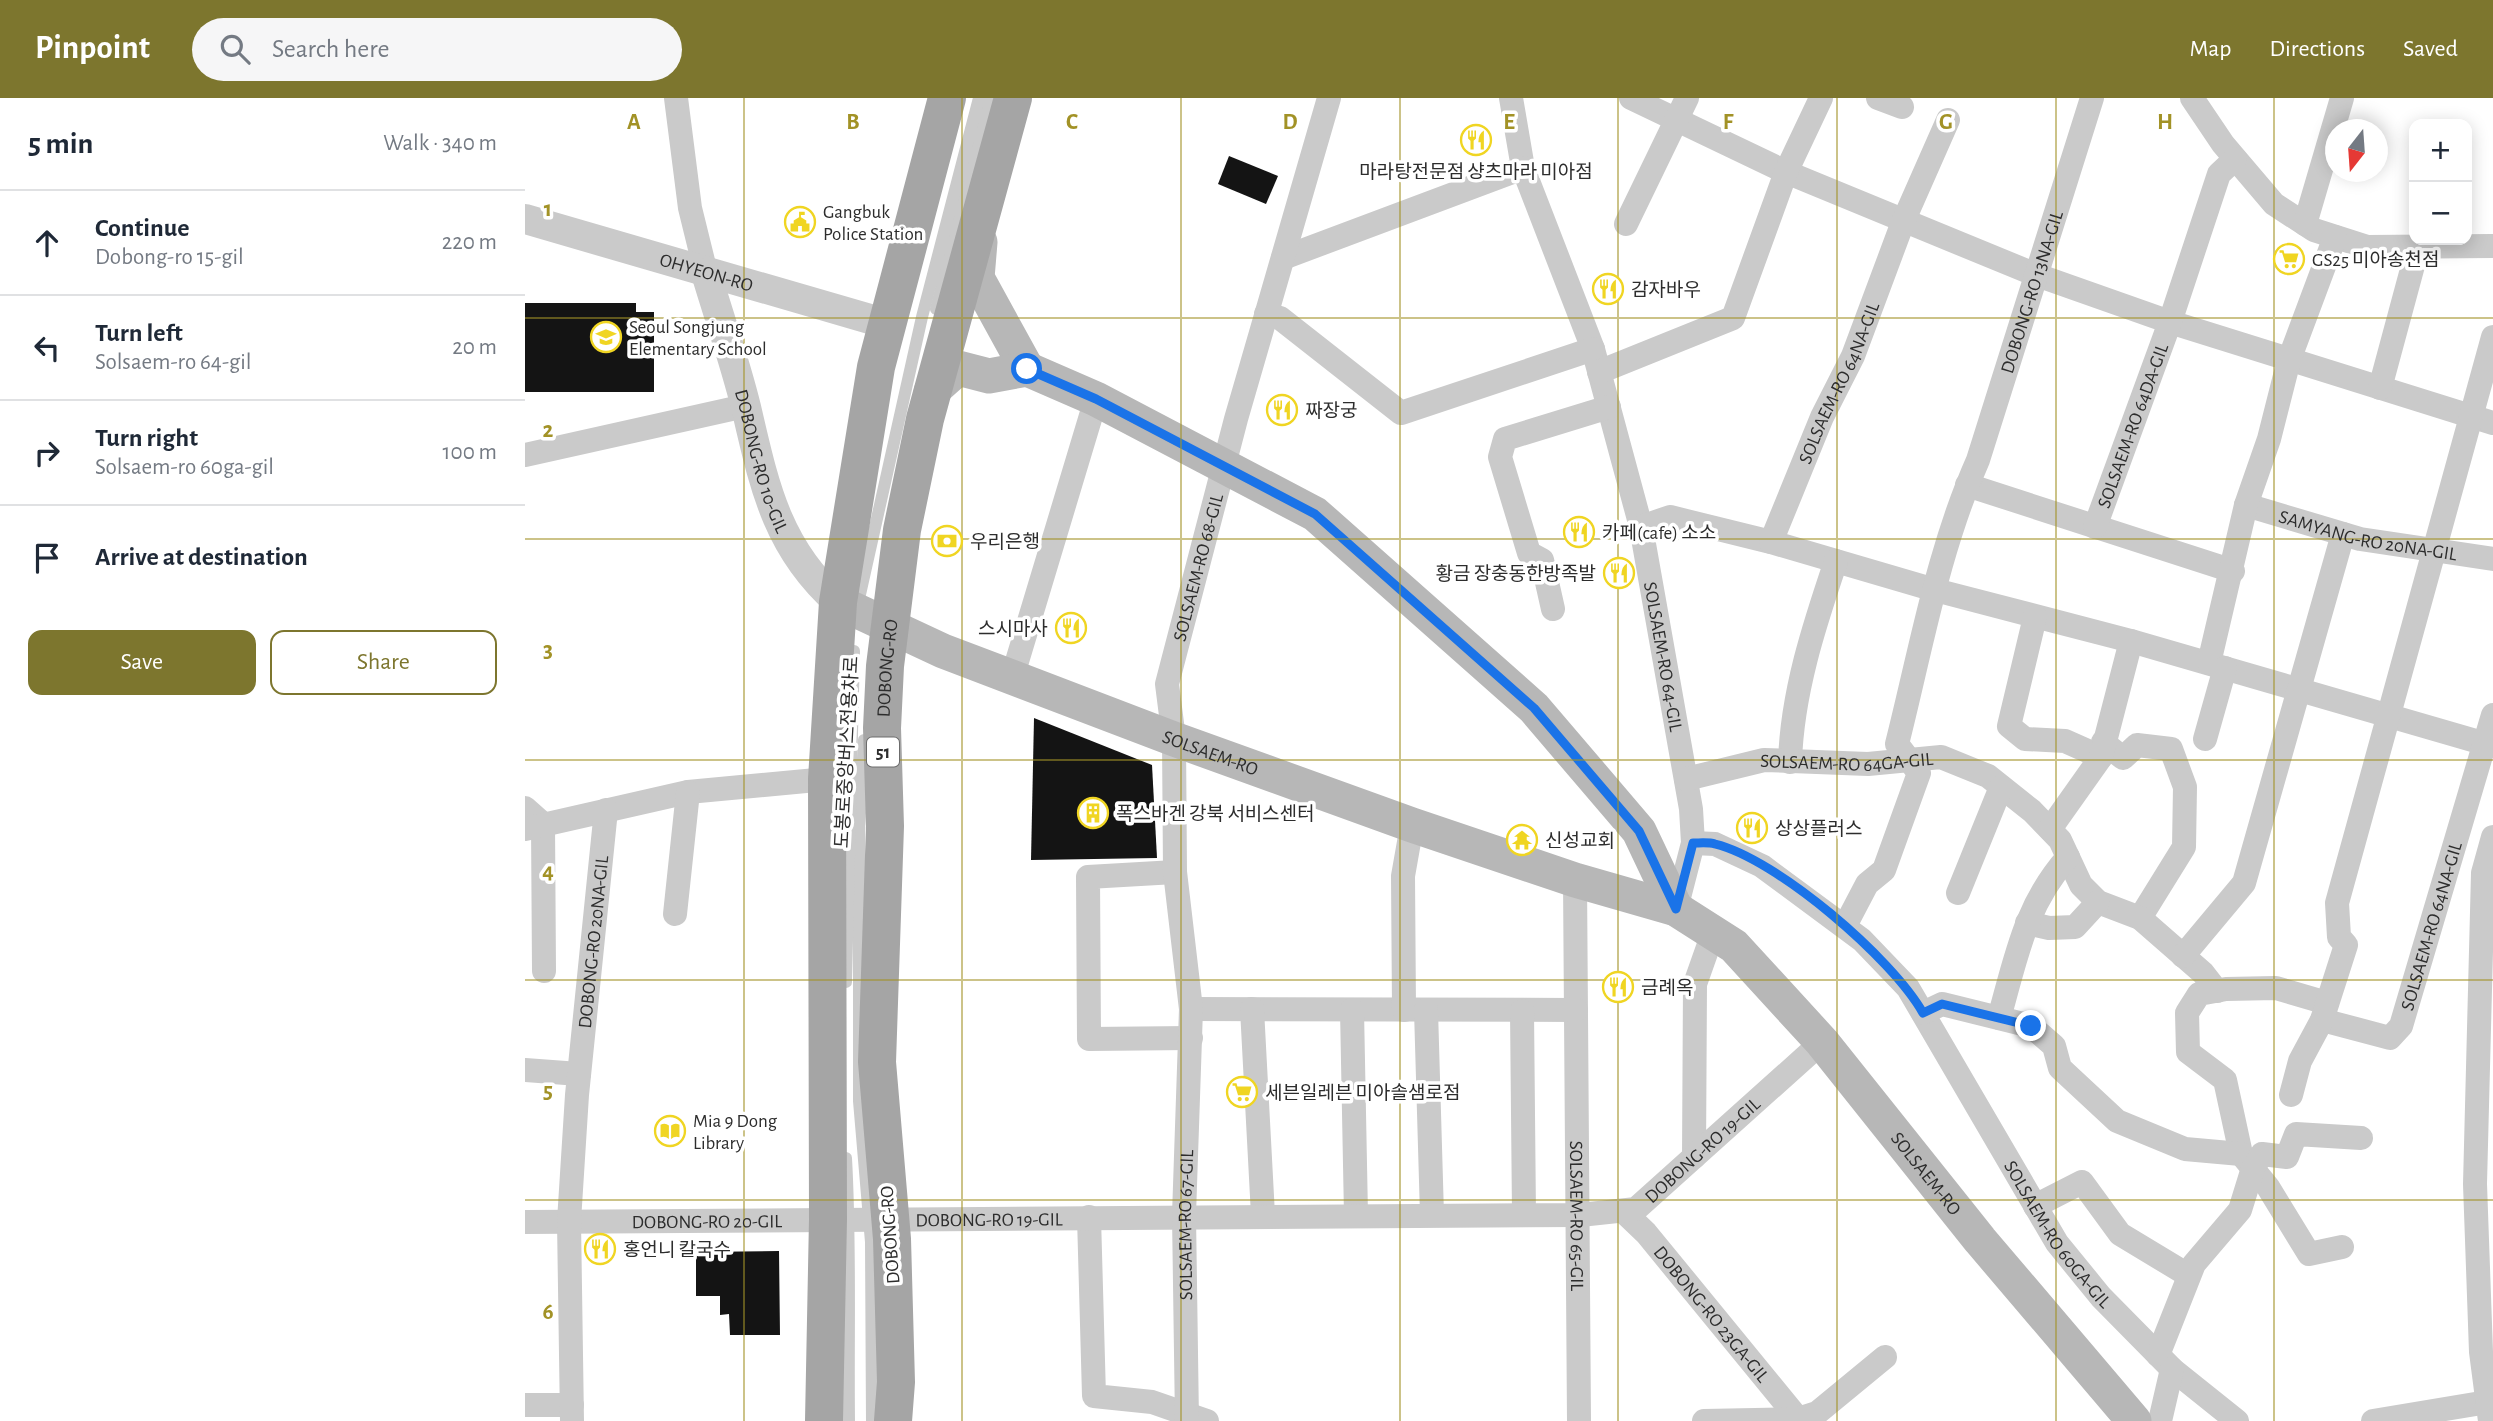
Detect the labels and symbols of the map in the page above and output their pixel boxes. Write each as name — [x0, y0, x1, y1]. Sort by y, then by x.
text: A — [627, 111, 641, 134]
text: B — [846, 111, 860, 134]
text: C — [1066, 111, 1078, 134]
text: D — [1282, 111, 1298, 134]
text: E — [1503, 111, 1515, 134]
text: F — [1723, 111, 1734, 134]
text: G — [1939, 111, 1953, 134]
text: H — [2157, 111, 2173, 134]
north arrow — [2325, 119, 2388, 182]
restaurant icon: 마라탕전문점 샹츠마라 미아점 — [1459, 123, 1493, 157]
place label: 마라탕전문점 샹츠마라 미아점 — [1359, 162, 1593, 182]
text: 1 — [544, 198, 552, 221]
place label: Gangbuk Police Station — [823, 203, 923, 244]
public building icon: Gangbuk Police Station — [783, 205, 817, 239]
street label: DOBONG-RO 13NA-GIL — [1998, 209, 2067, 376]
supermarket icon: GS25 미아송천점 — [2272, 242, 2306, 276]
place label: GS25 미아송천점 — [2312, 250, 2440, 270]
street label: OHYEON-RO — [657, 251, 755, 296]
restaurant icon: 감자바우 — [1591, 272, 1625, 306]
place label: 감자바우 — [1631, 280, 1701, 300]
street label: SOLSAEM-RO 64NA-GIL — [1796, 300, 1883, 467]
place label: Seoul Songjung Elementary School — [629, 318, 767, 359]
school or university icon: Seoul Songjung Elementary School — [589, 320, 623, 354]
street label: SOLSAEM-RO 64DA-GIL — [2095, 341, 2172, 511]
route start — [1011, 353, 1042, 384]
street label: DOBONG-RO 10-GIL — [731, 388, 791, 536]
restaurant icon: 짜장궁 — [1265, 393, 1299, 427]
place label: 짜장궁 — [1305, 401, 1357, 421]
text: 2 — [543, 419, 554, 442]
street label: SOLSAEM-RO 68-GIL — [1171, 492, 1227, 644]
street label: SAMYANG-RO 20NA-GIL — [2276, 507, 2458, 564]
restaurant icon: 카페(cafe) 소소 — [1562, 515, 1596, 549]
place label: 카페(cafe) 소소 — [1602, 523, 1716, 543]
bank icon: 우리은행 — [930, 524, 964, 558]
place label: 우리은행 — [970, 532, 1040, 552]
restaurant icon: 황금 장충동한방족발 — [1602, 556, 1636, 590]
place label: 황금 장충동한방족발 — [1436, 563, 1596, 584]
street label: SOLSAEM-RO 64-GIL — [1640, 580, 1685, 733]
restaurant icon: 스시마사 — [1054, 611, 1088, 645]
street label: DOBONG-RO — [875, 618, 902, 718]
place label: 스시마사 — [978, 619, 1048, 639]
text: 3 — [543, 639, 553, 662]
street label: 도봉로중앙버스전용차로 — [832, 656, 862, 849]
street label: SOLSAEM-RO — [1160, 728, 1260, 780]
road number: 51 — [867, 738, 899, 766]
street label: SOLSAEM-RO 64GA-GIL — [1760, 750, 1934, 775]
building icon: 폭스바겐 강북 서비스센터 — [1076, 796, 1110, 830]
place label: 폭스바겐 강북 서비스센터 — [1116, 804, 1315, 824]
restaurant icon: 상상플러스 — [1735, 811, 1769, 845]
place label: 상상플러스 — [1775, 819, 1862, 839]
temple icon: 신성교회 — [1505, 823, 1539, 857]
place label: 신성교회 — [1545, 831, 1615, 851]
street label: SOLSAEM-RO 64NA-GIL — [2398, 840, 2466, 1013]
street label: DOBONG-RO 20NA-GIL — [576, 855, 612, 1029]
text: 4 — [542, 860, 554, 883]
restaurant icon: 금례옥 — [1601, 970, 1635, 1004]
place label: 금례옥 — [1641, 978, 1693, 998]
route end — [2015, 1010, 2046, 1041]
supermarket icon: 세븐일레븐 미아솔샘로점 — [1225, 1075, 1259, 1109]
text: 5 — [543, 1080, 553, 1103]
place label: 세븐일레븐 미아솔샘로점 — [1265, 1083, 1460, 1103]
street label: DOBONG-RO 19-GIL — [1642, 1095, 1764, 1207]
place label: Mia 9 Dong Library — [693, 1112, 778, 1153]
library icon: Mia 9 Dong Library — [653, 1114, 687, 1148]
street label: SOLSAEM-RO — [1887, 1129, 1964, 1219]
street label: SOLSAEM-RO 65-GIL — [1566, 1141, 1586, 1291]
street label: SOLSAEM-RO 67-GIL — [1176, 1149, 1197, 1300]
street label: SOLSAEM-RO 60GA-GIL — [2000, 1158, 2114, 1312]
street label: DOBONG-RO — [878, 1185, 903, 1285]
street label: DOBONG-RO 19-GIL — [915, 1210, 1063, 1230]
street label: DOBONG-RO 20-GIL — [632, 1212, 782, 1232]
restaurant icon: 홍언니 칼국수 — [583, 1232, 617, 1266]
place label: 홍언니 칼국수 — [623, 1240, 731, 1260]
street label: DOBONG-RO 23GA-GIL — [1650, 1243, 1772, 1386]
text: 6 — [542, 1301, 554, 1324]

